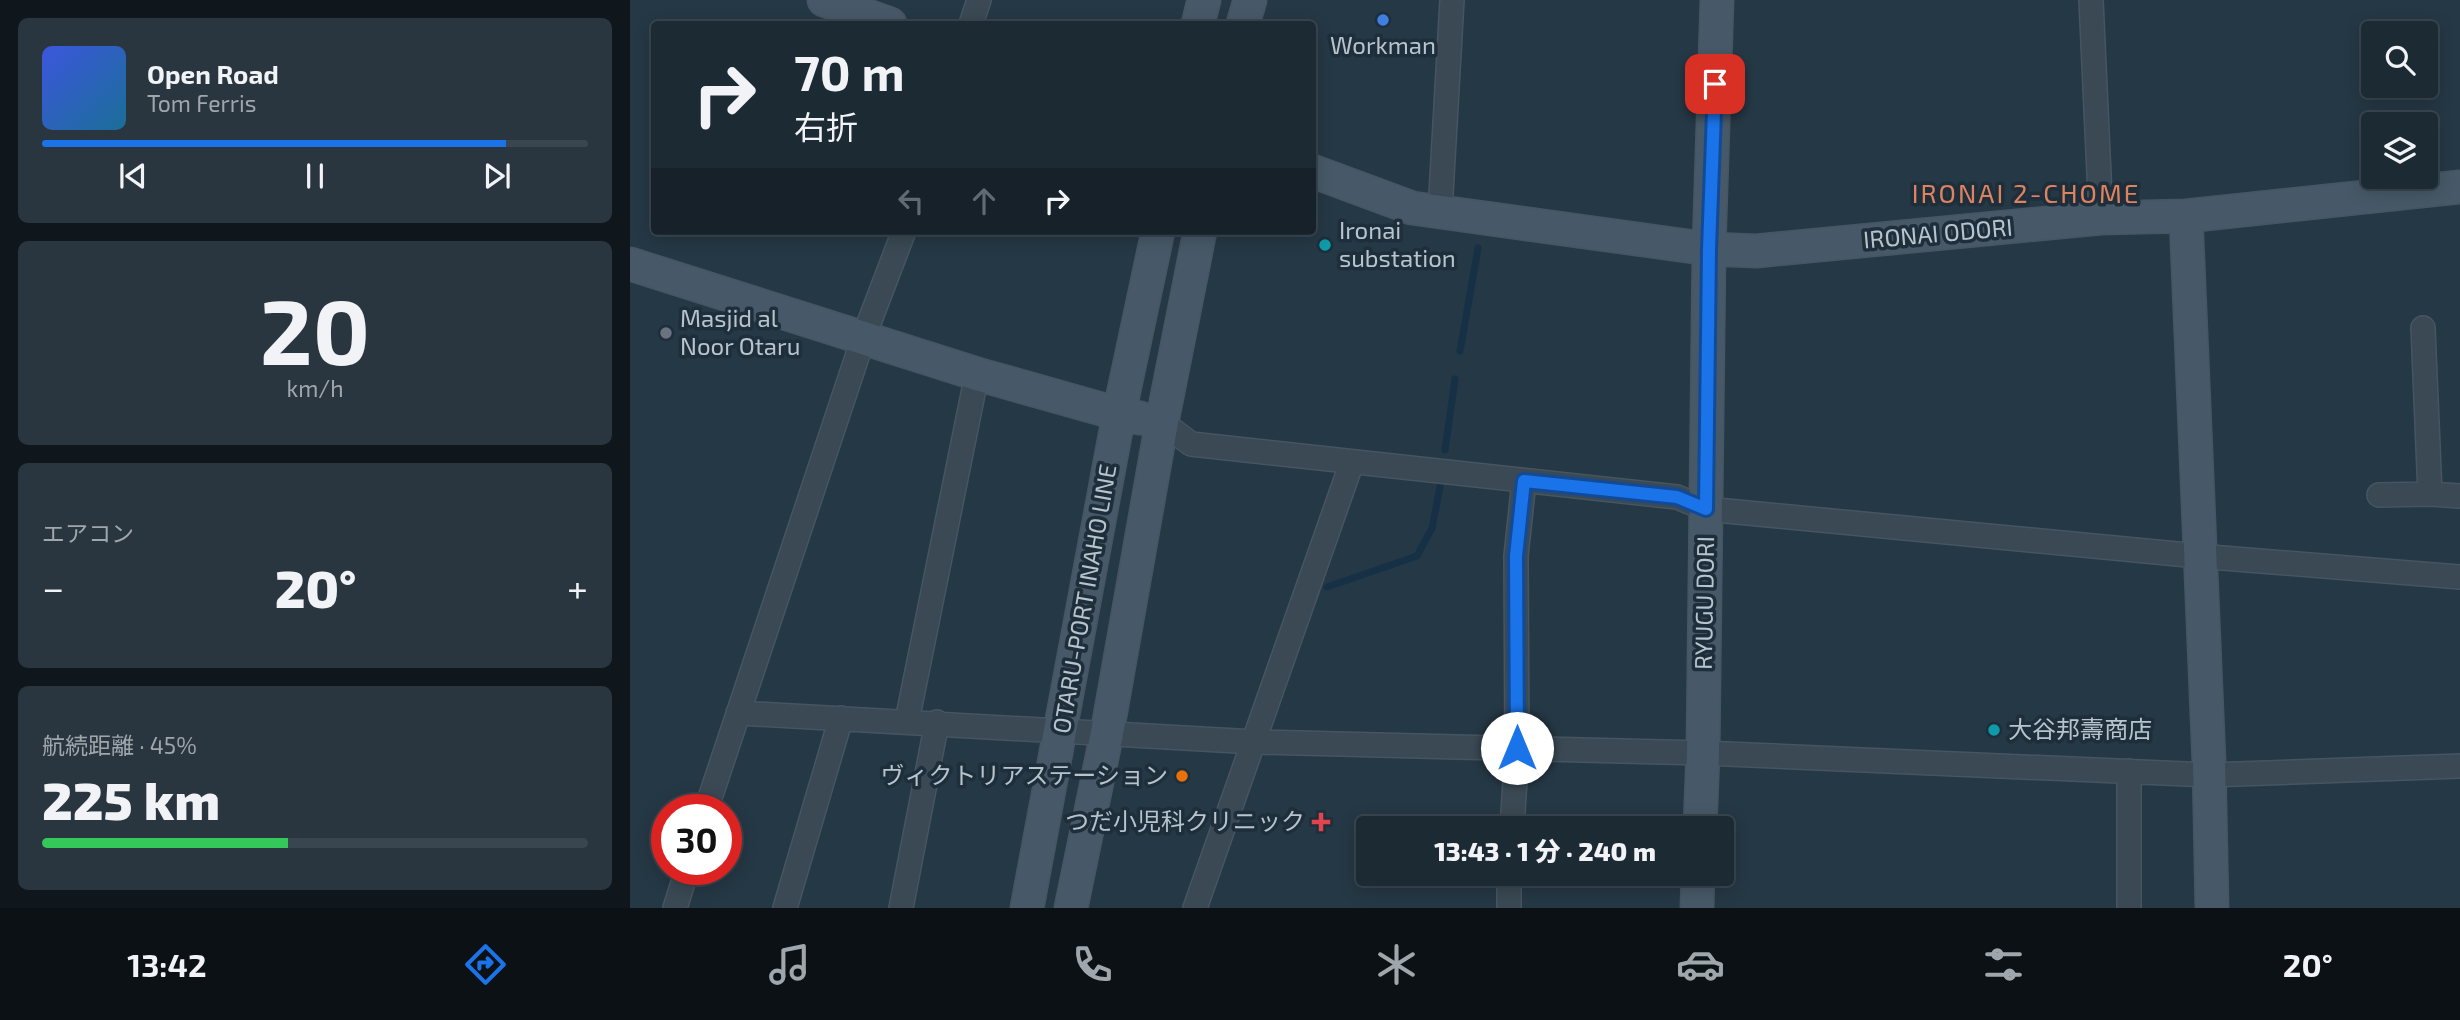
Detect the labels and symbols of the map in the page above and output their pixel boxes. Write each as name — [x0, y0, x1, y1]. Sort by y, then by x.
marker: Workman — [1375, 12, 1391, 28]
place label: Workman — [1330, 30, 1436, 59]
pin — [1685, 54, 1745, 114]
district label: IRONAI 2-CHOME — [1912, 177, 2140, 208]
street label: IRONAI ODORI — [1862, 212, 2014, 253]
place label: Ironai substation — [1339, 215, 1456, 272]
marker: Ironai substation — [1317, 237, 1333, 253]
place label: Masjid al Noor Otaru — [680, 303, 800, 360]
marker: Masjid al Noor Otaru — [658, 325, 674, 341]
street label: OTARU-PORT INAHO LINE — [1046, 462, 1121, 736]
street label: RYUGU DORI — [1688, 536, 1719, 670]
position arrow — [1480, 711, 1554, 785]
place label: 大谷邦壽商店 — [2008, 714, 2152, 743]
marker: 大谷邦壽商店 — [1986, 722, 2002, 738]
place label: ヴィクトリアステーション — [880, 760, 1168, 789]
marker: ヴィクトリアステーション — [1174, 768, 1190, 784]
speed limit sign: 30 — [651, 794, 742, 885]
place label: つだ小児科クリニック — [1065, 806, 1305, 835]
marker: つだ小児科クリニック — [1311, 812, 1331, 832]

